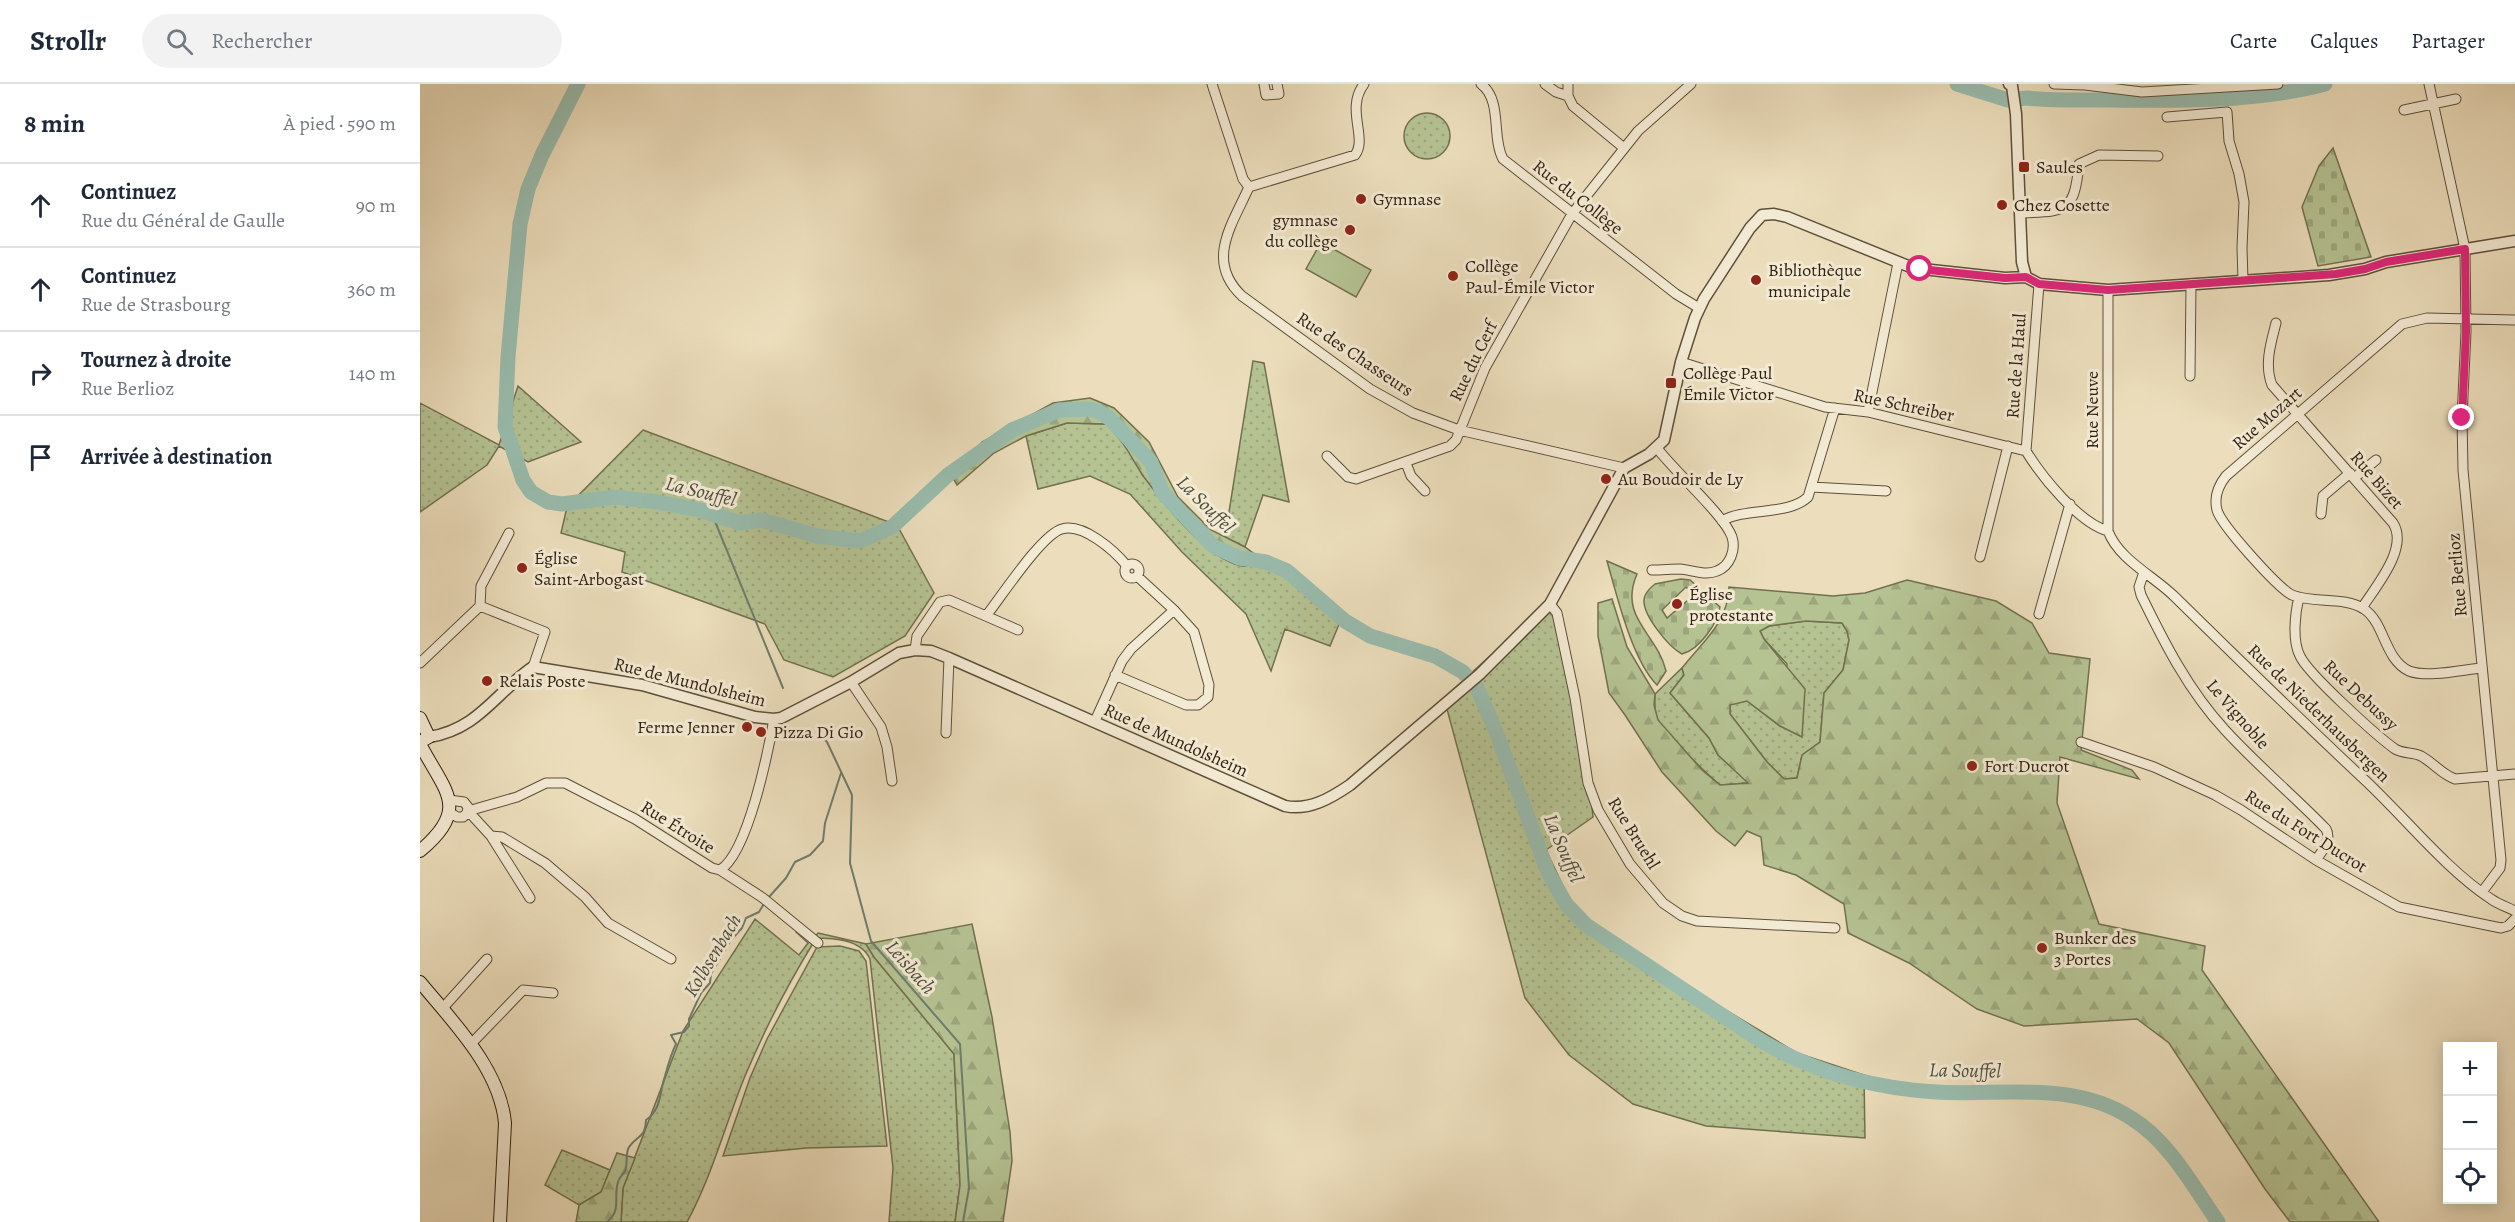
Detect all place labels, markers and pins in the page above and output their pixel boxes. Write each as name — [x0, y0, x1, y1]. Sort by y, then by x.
place label: Saules — [2036, 155, 2083, 179]
marker: Saules — [2017, 160, 2031, 174]
place label: Gymnase — [1373, 187, 1441, 211]
marker: Gymnase — [1354, 192, 1368, 206]
place label: Chez Cosette — [2014, 193, 2110, 217]
marker: Chez Cosette — [1995, 198, 2009, 212]
place label: gymnase du collège — [1265, 208, 1338, 253]
marker: gymnase du collège — [1343, 223, 1357, 237]
place label: Collège Paul-Émile Victor — [1465, 254, 1594, 299]
place label: Bibliothèque municipale — [1768, 258, 1862, 303]
marker: Collège Paul-Émile Victor — [1446, 269, 1460, 283]
marker: Bibliothèque municipale — [1749, 273, 1763, 287]
place label: Collège Paul Émile Victor — [1683, 361, 1774, 406]
marker: Collège Paul Émile Victor — [1664, 376, 1678, 390]
place label: Au Boudoir de Ly — [1617, 467, 1744, 491]
marker: Au Boudoir de Ly — [1599, 472, 1613, 486]
place label: Église Saint-Arbogast — [534, 546, 644, 591]
marker: Église Saint-Arbogast — [515, 561, 529, 575]
place label: Église protestante — [1689, 582, 1774, 627]
marker: Église protestante — [1670, 597, 1684, 611]
place label: Relais Poste — [499, 669, 586, 693]
marker: Relais Poste — [480, 674, 494, 688]
place label: Ferme Jenner — [637, 715, 735, 739]
marker: Ferme Jenner — [740, 720, 754, 734]
place label: Pizza Di Gio — [773, 720, 863, 744]
marker: Pizza Di Gio — [754, 725, 768, 739]
place label: Fort Ducrot — [1984, 754, 2069, 778]
marker: Fort Ducrot — [1965, 759, 1979, 773]
place label: Bunker des 3 Portes — [2054, 926, 2136, 971]
marker: Bunker des 3 Portes — [2035, 941, 2049, 955]

